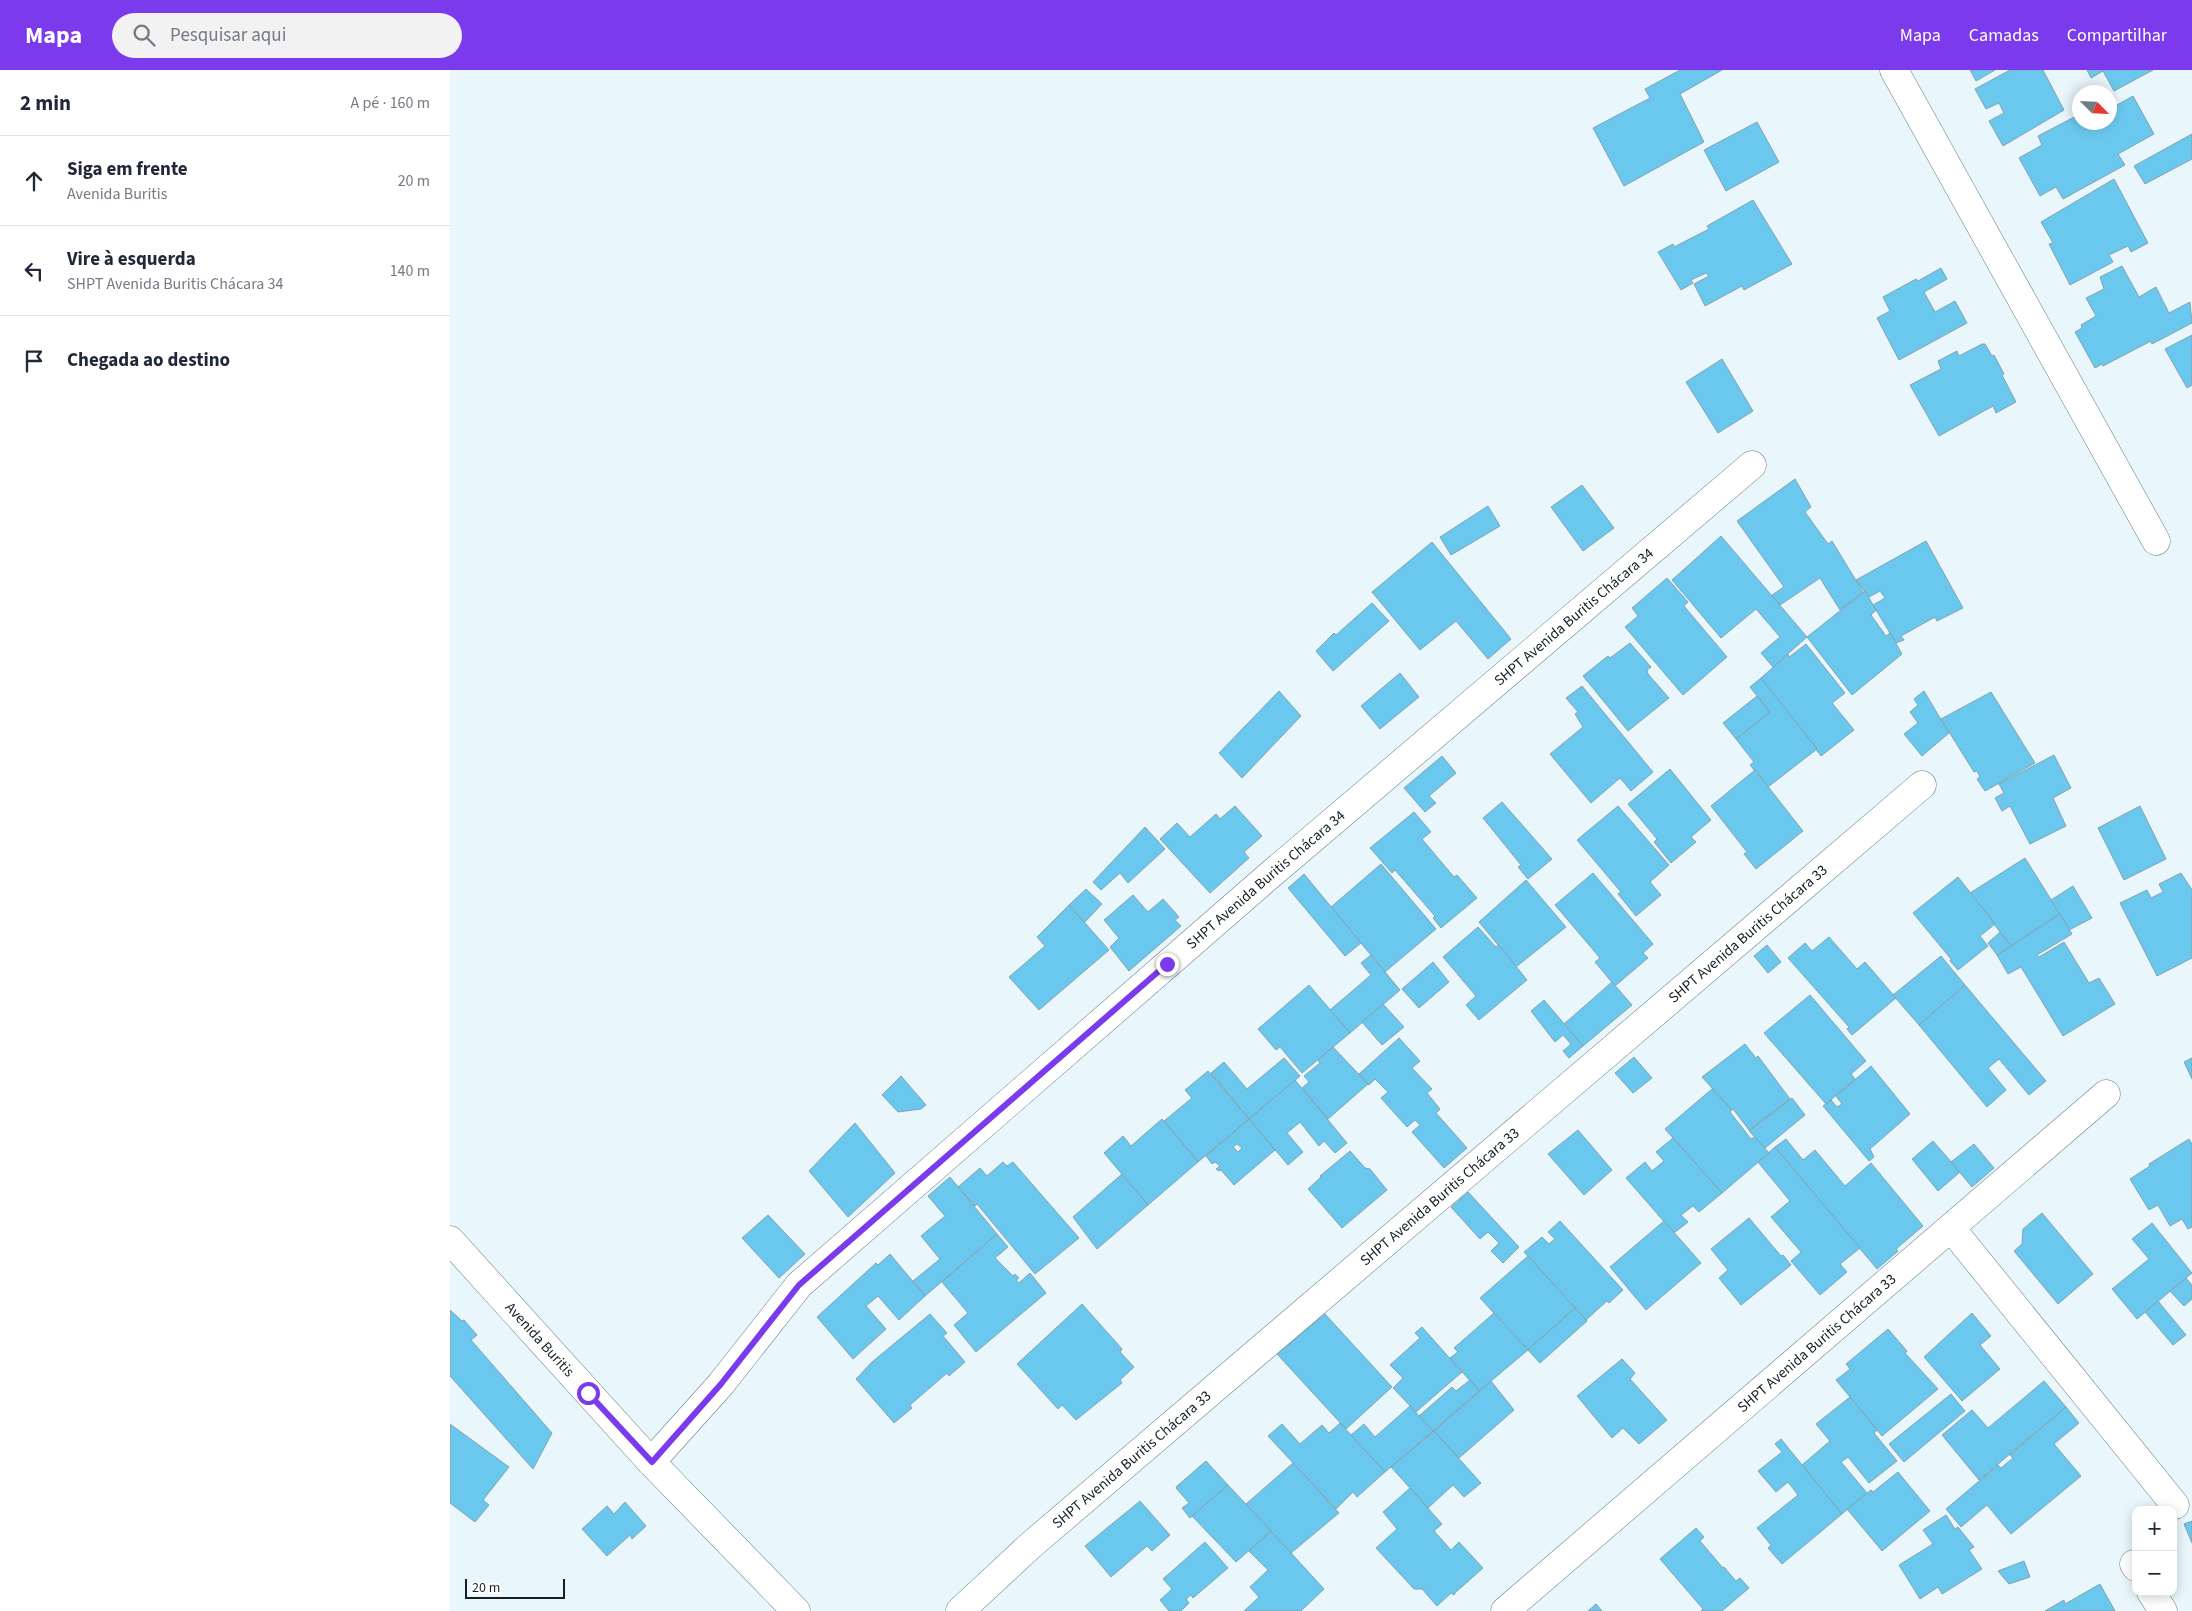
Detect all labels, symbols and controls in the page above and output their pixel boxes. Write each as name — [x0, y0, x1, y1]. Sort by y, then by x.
search box — [112, 13, 462, 58]
text: Mapa — [25, 18, 82, 53]
icon: search — [130, 21, 158, 49]
text: Pesquisar aqui — [170, 22, 286, 49]
text: Mapa — [1900, 23, 1941, 48]
text: Camadas — [1969, 23, 2039, 48]
text: Compartilhar — [2067, 23, 2167, 48]
north arrow — [2072, 85, 2117, 130]
text: 2 min — [20, 88, 71, 118]
text: A pé · 160 m — [351, 92, 430, 114]
text: Siga em frente — [67, 156, 188, 183]
icon: ahead — [20, 167, 48, 195]
text: 20 m — [398, 170, 430, 192]
text: Avenida Buritis — [67, 183, 167, 205]
text: Vire à esquerda — [67, 246, 196, 273]
icon: left — [20, 257, 48, 285]
text: 140 m — [390, 260, 430, 282]
text: SHPT Avenida Buritis Chácara 34 — [67, 273, 283, 295]
icon: arrive — [20, 347, 48, 375]
text: Chegada ao destino — [67, 347, 230, 374]
street label: SHPT Avenida Buritis Chácara 34 — [1490, 543, 1659, 691]
street label: SHPT Avenida Buritis Chácara 34 — [1182, 805, 1350, 954]
street label: SHPT Avenida Buritis Chácara 33 — [1664, 860, 1832, 1008]
route end — [1156, 953, 1179, 976]
street label: SHPT Avenida Buritis Chácara 33 — [1356, 1123, 1524, 1271]
street label: SHPT Avenida Buritis Chácara 33 — [1733, 1269, 1901, 1418]
street label: Avenida Buritis — [500, 1298, 579, 1382]
route start — [577, 1382, 600, 1405]
street label: SHPT Avenida Buritis Chácara 33 — [1048, 1386, 1216, 1534]
map controls — [2132, 1506, 2177, 1596]
button: + — [2132, 1506, 2177, 1551]
button: − — [2132, 1551, 2177, 1596]
scale bar — [465, 1576, 565, 1599]
text: 20 m — [472, 1578, 500, 1598]

